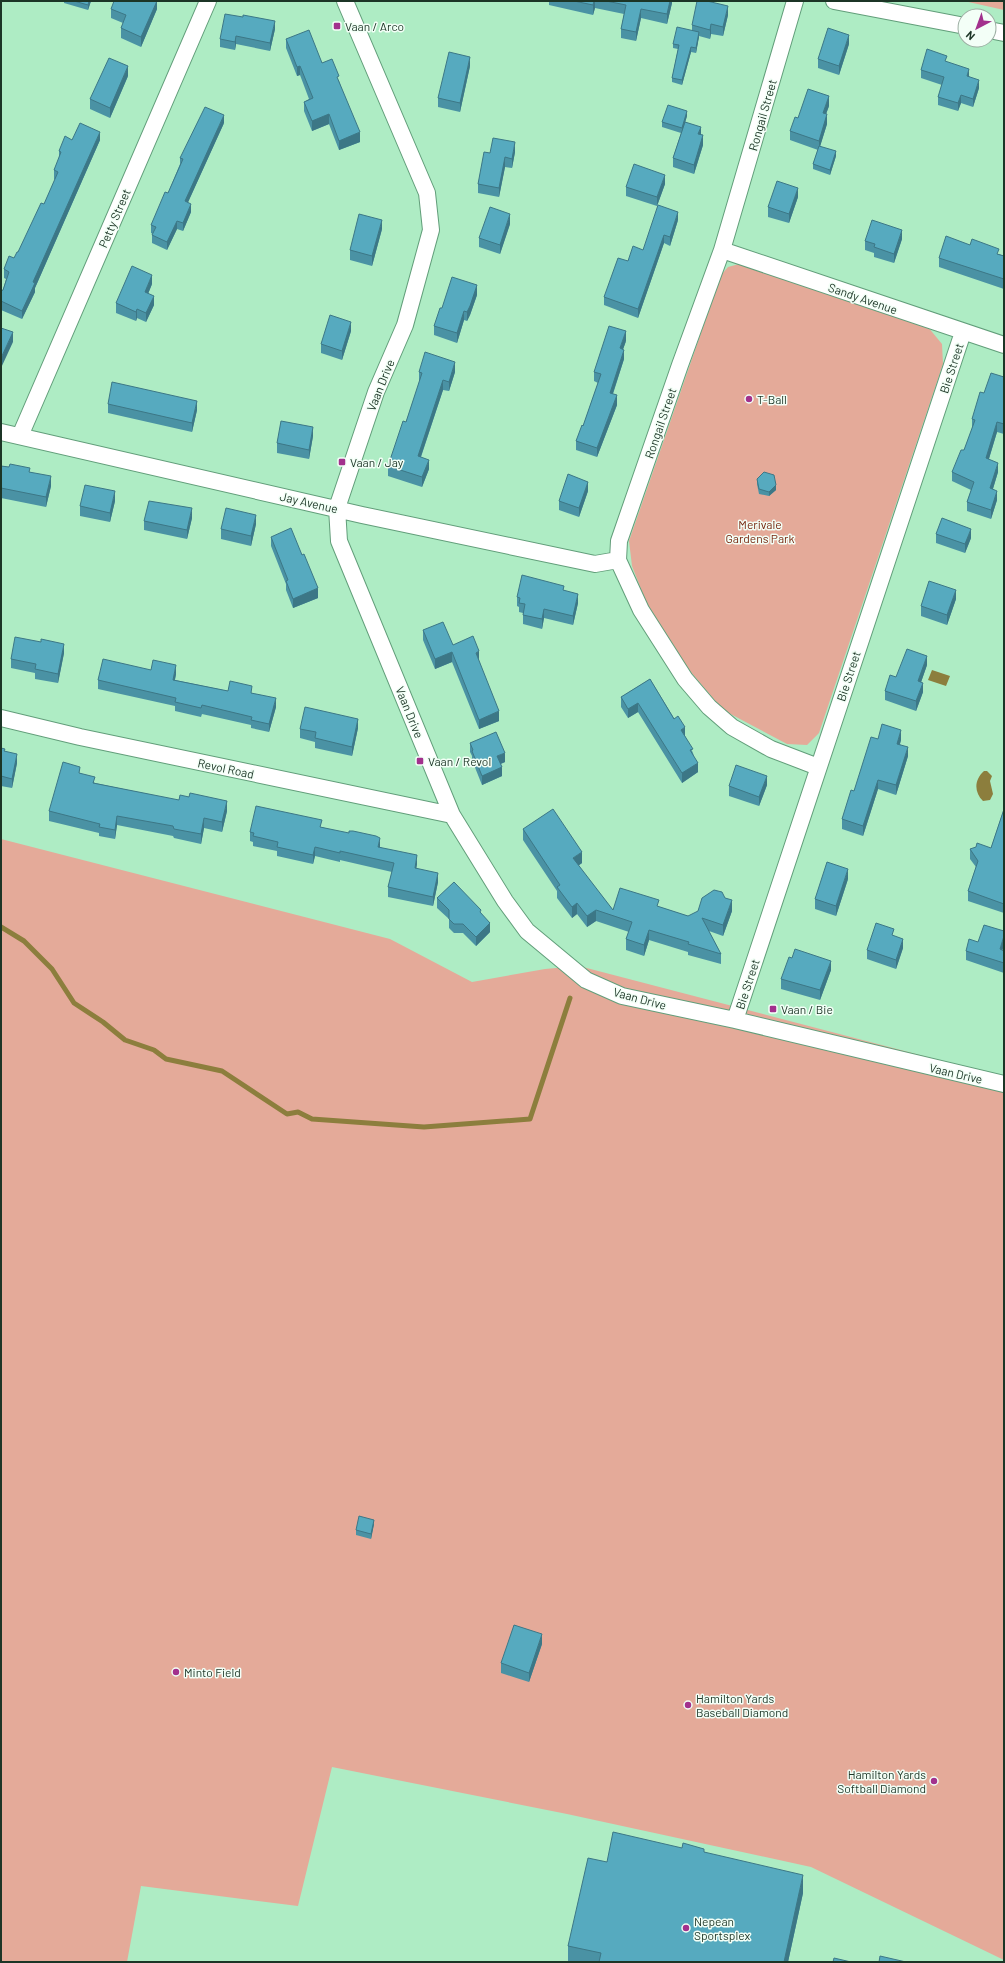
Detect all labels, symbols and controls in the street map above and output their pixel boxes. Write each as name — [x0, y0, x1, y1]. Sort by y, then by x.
north arrow — [957, 8, 997, 48]
place label: Vaan / Arco — [345, 19, 404, 33]
marker: Vaan / Arco — [332, 21, 342, 31]
text: N — [963, 29, 977, 43]
street label: Rongail Street — [745, 78, 779, 152]
street label: Petty Street — [95, 186, 133, 250]
street label: Sandy Avenue — [827, 280, 899, 316]
street label: Bie Street — [936, 341, 966, 395]
street label: Vaan Drive — [363, 357, 397, 413]
street label: Rongail Street — [641, 386, 679, 460]
place label: T-Ball — [757, 392, 787, 406]
marker: T-Ball — [744, 394, 754, 404]
place label: Vaan / Jay — [350, 455, 404, 469]
marker: Vaan / Jay — [337, 457, 347, 467]
street label: Jay Avenue — [279, 489, 339, 515]
park label: Merivale Gardens Park — [726, 517, 794, 545]
street label: Bie Street — [833, 649, 863, 703]
street label: Vaan Drive — [393, 684, 427, 740]
place label: Vaan / Revol — [428, 754, 491, 768]
street label: Revol Road — [197, 755, 255, 781]
marker: Vaan / Revol — [415, 756, 425, 766]
street label: Bie Street — [732, 957, 762, 1011]
street label: Vaan Drive — [612, 984, 668, 1012]
place label: Vaan / Bie — [781, 1002, 833, 1016]
marker: Vaan / Bie — [768, 1004, 778, 1014]
street label: Vaan Drive — [928, 1060, 984, 1086]
place label: Minto Field — [184, 1665, 241, 1679]
marker: Minto Field — [171, 1667, 181, 1677]
place label: Hamilton Yards Baseball Diamond — [696, 1691, 788, 1719]
marker: Hamilton Yards Baseball Diamond — [683, 1700, 693, 1710]
place label: Hamilton Yards Softball Diamond — [837, 1767, 926, 1795]
marker: Hamilton Yards Softball Diamond — [929, 1776, 939, 1786]
place label: Nepean Sportsplex — [694, 1914, 750, 1942]
marker: Nepean Sportsplex — [681, 1923, 691, 1933]

